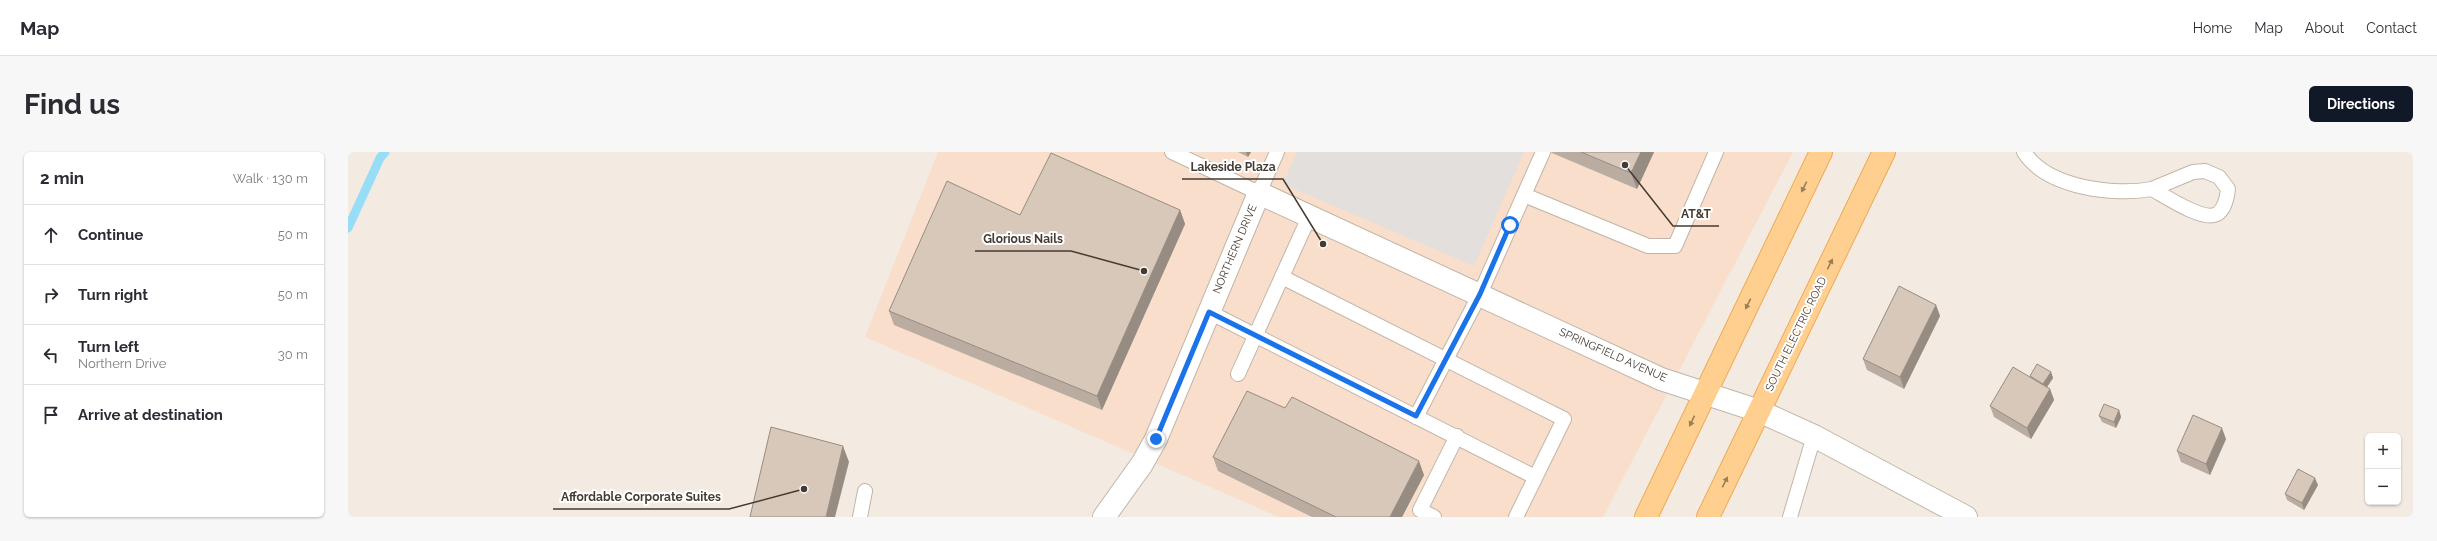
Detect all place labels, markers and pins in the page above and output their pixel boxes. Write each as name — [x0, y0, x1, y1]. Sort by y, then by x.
callout: Lakeside Plaza — [1182, 155, 1283, 179]
callout: AT&T — [1673, 202, 1719, 226]
callout: Glorious Nails — [975, 227, 1071, 251]
callout: Affordable Corporate Suites — [553, 485, 729, 509]

